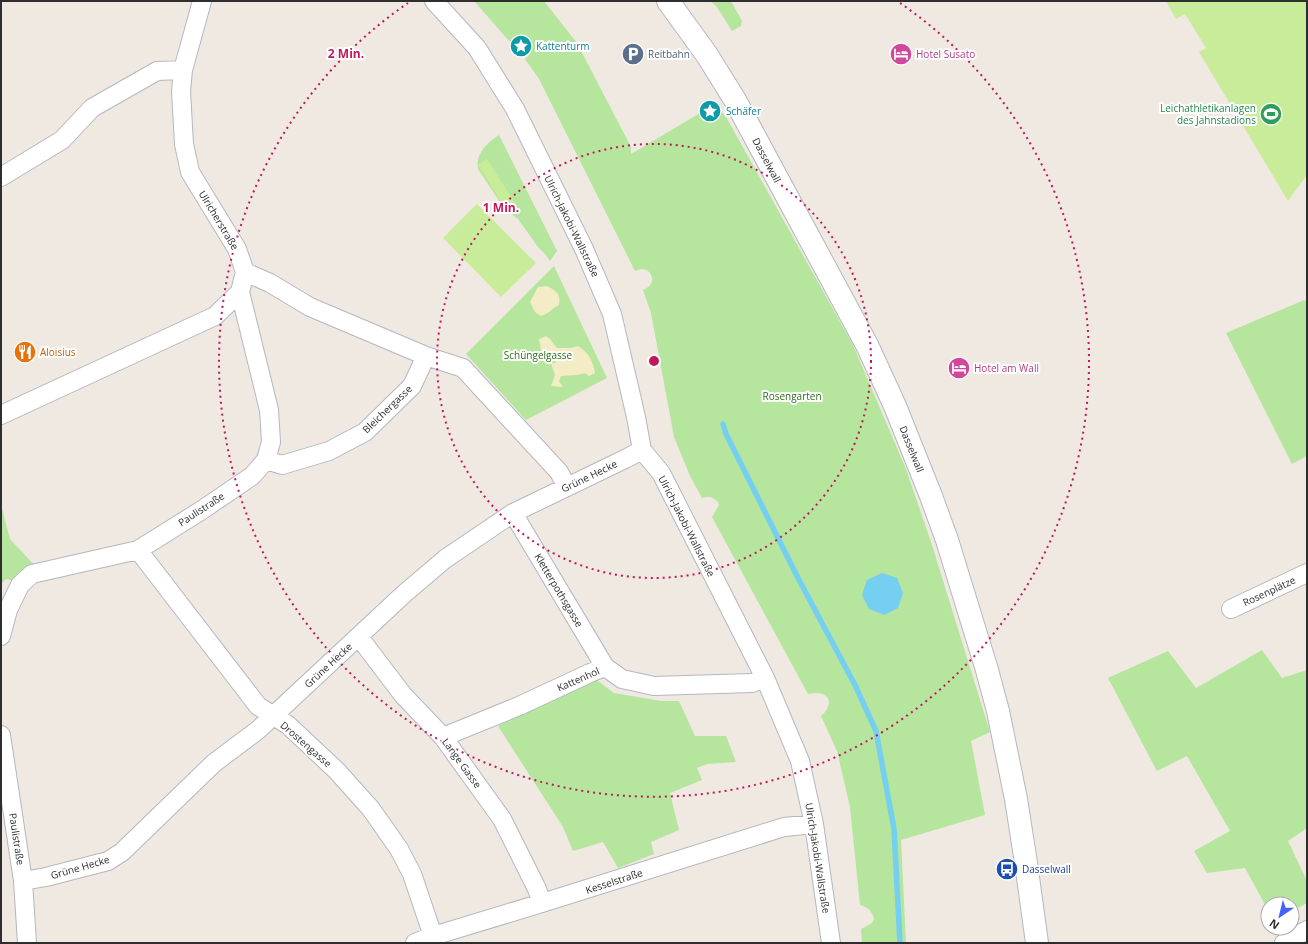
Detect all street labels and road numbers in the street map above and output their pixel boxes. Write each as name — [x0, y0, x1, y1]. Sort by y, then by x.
street label: Dasselwall — [749, 135, 785, 185]
street label: Ulrich-Jakobi-Wallstraße — [541, 173, 603, 280]
street label: Ulricherstraße — [196, 188, 242, 253]
street label: Bleichergasse — [359, 382, 415, 436]
street label: Dasselwall — [896, 424, 928, 474]
street label: Grüne Hecke — [559, 456, 620, 496]
street label: Ulrich-Jakobi-Wallstraße — [655, 473, 719, 579]
street label: Paulistraße — [175, 489, 227, 529]
street label: Kletterpothsgasse — [531, 550, 587, 630]
street label: Rosenplätze — [1240, 573, 1298, 609]
street label: Grüne Hecke — [301, 639, 355, 691]
street label: Kattenhol — [554, 663, 602, 695]
street label: Drostengasse — [277, 718, 335, 770]
street label: Lange Gasse — [439, 735, 485, 791]
street label: Ulrich-Jakobi-Wallstraße — [802, 802, 834, 915]
street label: Paulistraße — [6, 812, 28, 866]
street label: Grüne Hecke — [49, 852, 111, 882]
street label: Kesselstraße — [584, 865, 645, 897]

